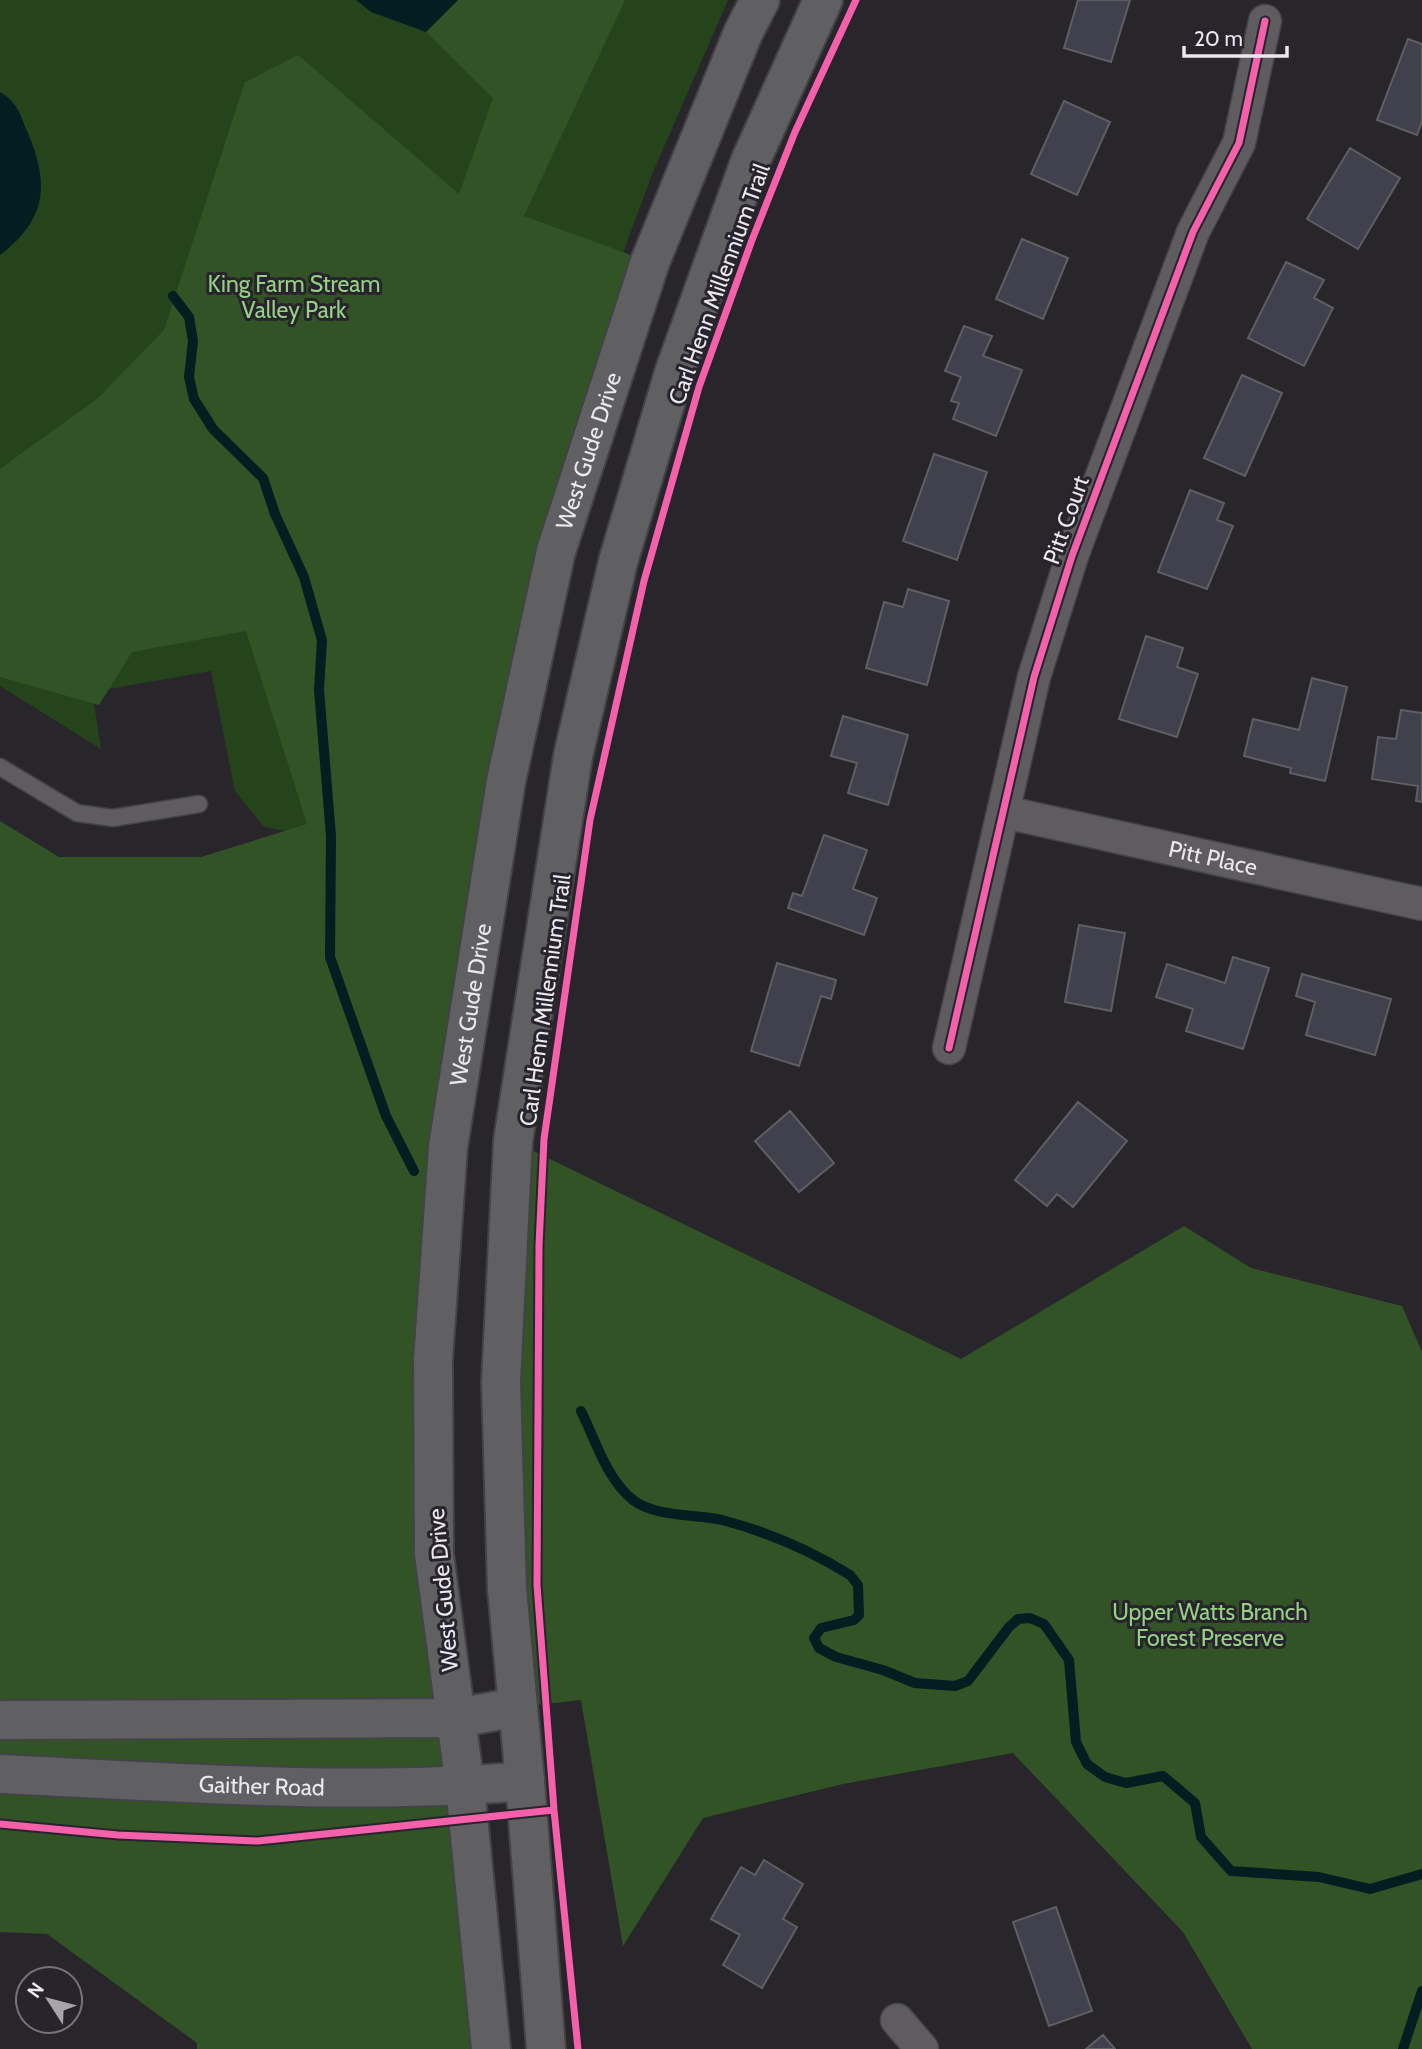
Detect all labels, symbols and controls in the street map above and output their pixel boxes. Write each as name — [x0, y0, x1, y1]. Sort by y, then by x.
scale bar — [1184, 14, 1287, 58]
text: 20 m — [1194, 26, 1243, 51]
street label: Carl Henn Millennium Trail — [662, 159, 776, 408]
park label: King Farm Stream Valley Park — [207, 270, 381, 324]
street label: West Gude Drive — [550, 369, 627, 533]
street label: Pitt Court — [1037, 472, 1095, 568]
street label: Pitt Place — [1166, 835, 1260, 881]
street label: Carl Henn Millennium Trail — [513, 872, 577, 1128]
street label: West Gude Drive — [444, 921, 497, 1088]
street label: West Gude Drive — [422, 1507, 464, 1673]
park label: Upper Watts Branch Forest Preserve — [1112, 1598, 1308, 1652]
street label: Gaither Road — [198, 1770, 325, 1801]
north arrow — [14, 1965, 84, 2035]
text: N — [22, 1978, 49, 2002]

